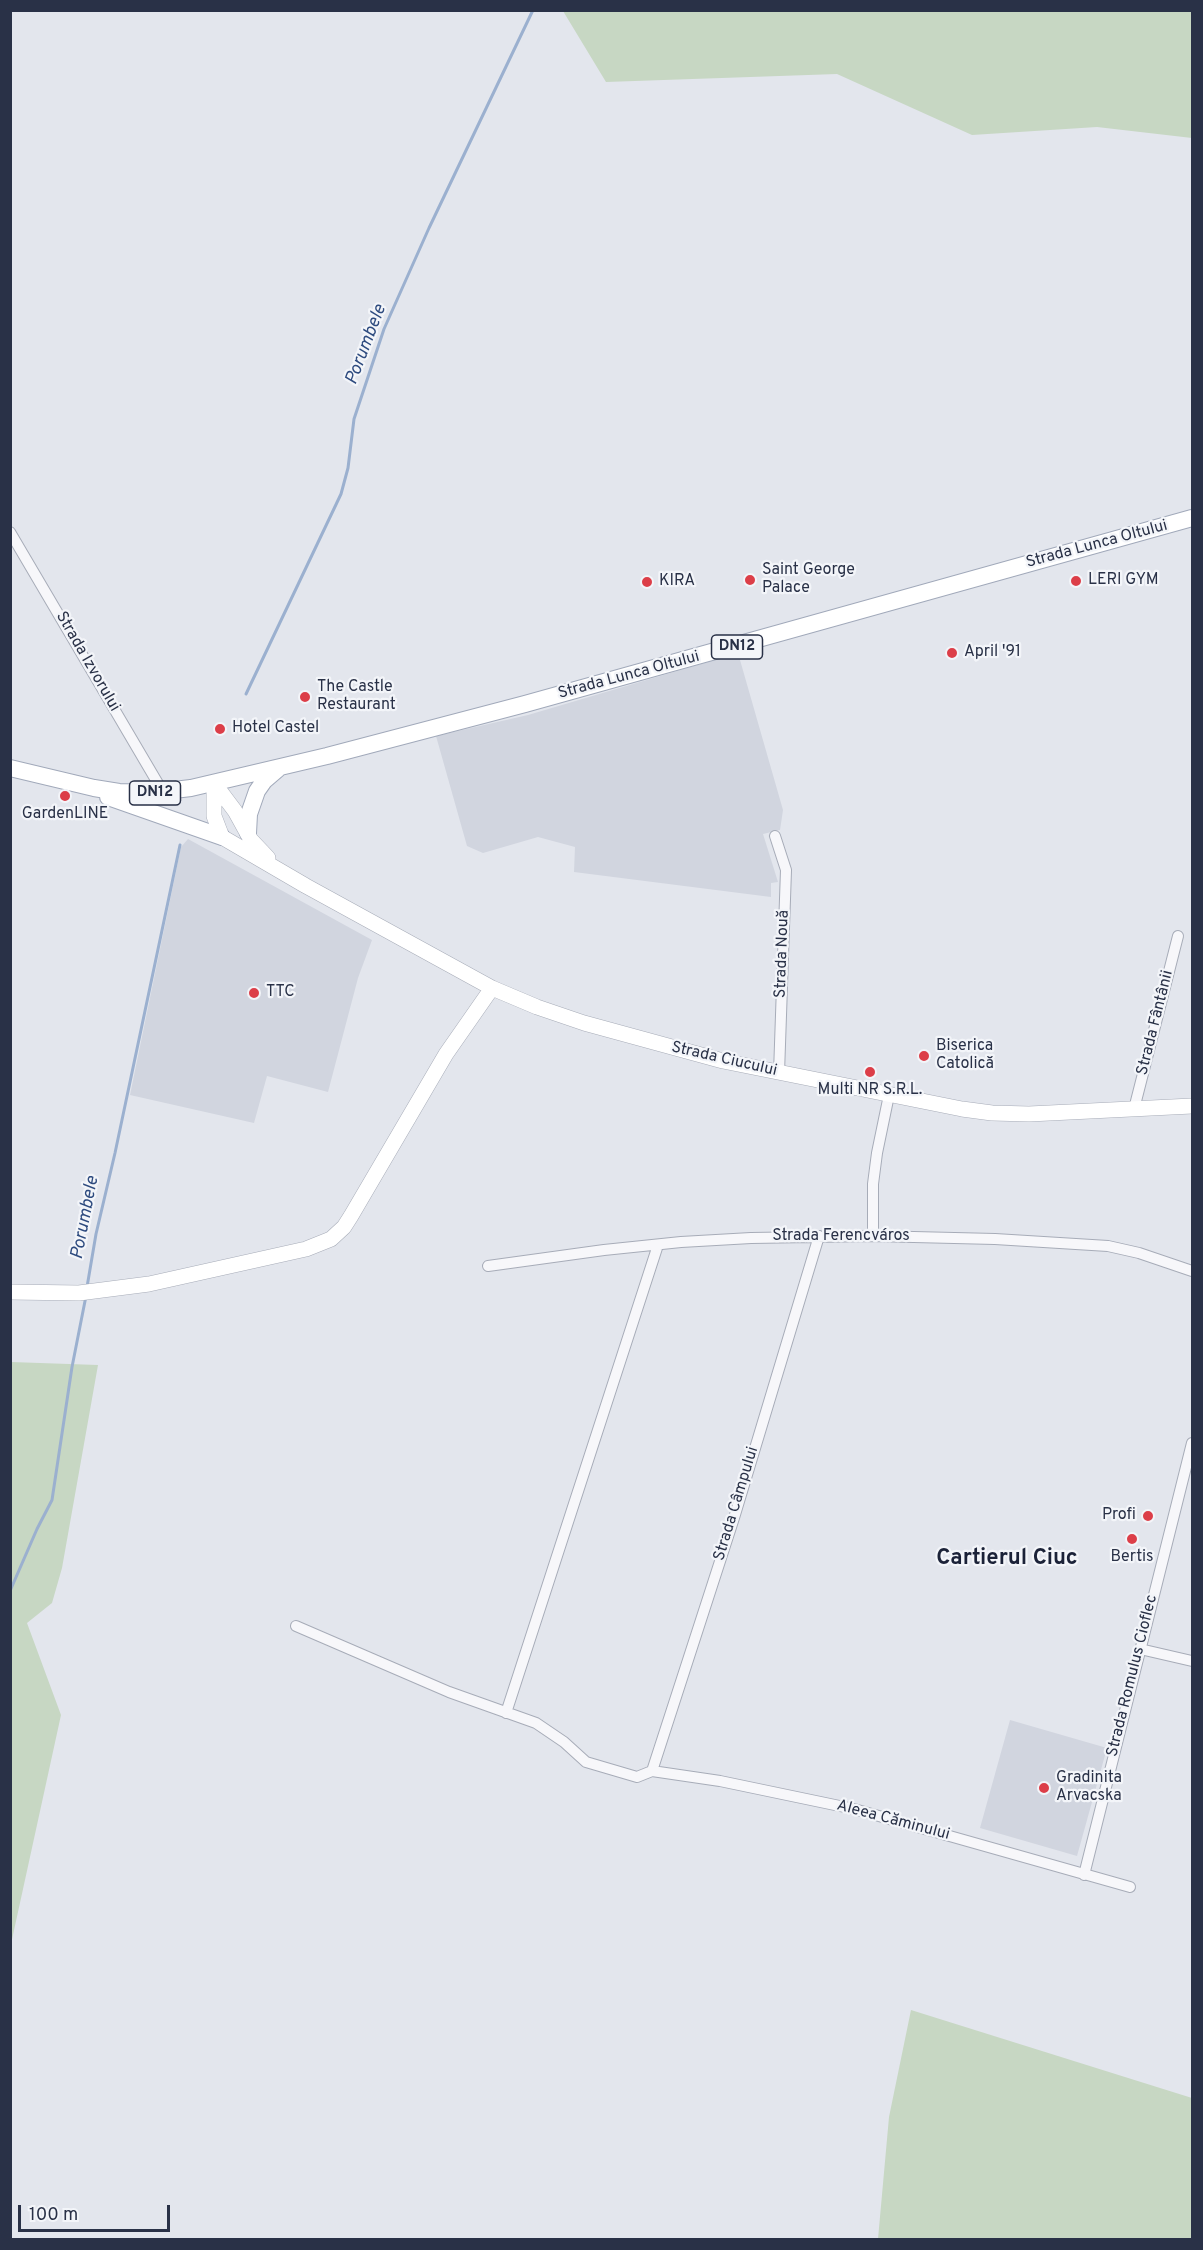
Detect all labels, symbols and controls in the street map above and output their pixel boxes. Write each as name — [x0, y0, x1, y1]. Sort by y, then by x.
water label: Porumbele — [342, 302, 392, 388]
street label: Strada Lunca Oltului — [1024, 517, 1170, 573]
place label: Saint George Palace — [762, 561, 855, 599]
place label: LERI GYM — [1088, 571, 1159, 591]
place label: KIRA — [659, 572, 695, 592]
marker: Saint George Palace — [743, 573, 757, 587]
marker: LERI GYM — [1069, 574, 1083, 588]
marker: KIRA — [640, 575, 654, 589]
street label: Strada Izvorului — [51, 609, 123, 715]
road number: DN12 — [712, 635, 762, 659]
place label: April '91 — [964, 643, 1021, 663]
marker: April '91 — [945, 646, 959, 660]
street label: Strada Lunca Oltului — [556, 648, 702, 704]
place label: The Castle Restaurant — [317, 678, 396, 716]
marker: The Castle Restaurant — [298, 690, 312, 704]
place label: Hotel Castel — [232, 719, 319, 739]
marker: Hotel Castel — [213, 722, 227, 736]
road number: DN12 — [130, 781, 180, 805]
marker: GardenLINE — [58, 789, 72, 803]
place label: GardenLINE — [22, 805, 108, 825]
street label: Strada Nouă — [772, 910, 794, 998]
street label: Strada Fântânii — [1134, 969, 1178, 1077]
place label: TTC — [266, 983, 294, 1003]
marker: TTC — [247, 986, 261, 1000]
place label: Biserica Catolică — [936, 1037, 994, 1075]
street label: Strada Ciucului — [669, 1038, 779, 1082]
marker: Biserica Catolică — [917, 1049, 931, 1063]
marker: Multi NR S.R.L. — [863, 1065, 877, 1079]
place label: Multi NR S.R.L. — [818, 1081, 922, 1101]
water label: Porumbele — [67, 1175, 105, 1261]
street label: Strada Ferencváros — [772, 1227, 910, 1247]
street label: Strada Câmpului — [711, 1445, 763, 1563]
place label: Profi — [1102, 1506, 1136, 1526]
marker: Profi — [1141, 1509, 1155, 1523]
marker: Bertis — [1125, 1532, 1139, 1546]
district label: Cartierul Ciuc — [936, 1547, 1078, 1573]
place label: Bertis — [1110, 1548, 1154, 1568]
street label: Strada Romulus Cioflec — [1104, 1593, 1162, 1759]
place label: Gradinita Arvacska — [1056, 1769, 1122, 1807]
marker: Gradinita Arvacska — [1037, 1781, 1051, 1795]
street label: Aleea Căminului — [834, 1797, 952, 1845]
scale bar — [21, 2193, 172, 2231]
text: 100 m — [29, 2204, 78, 2227]

